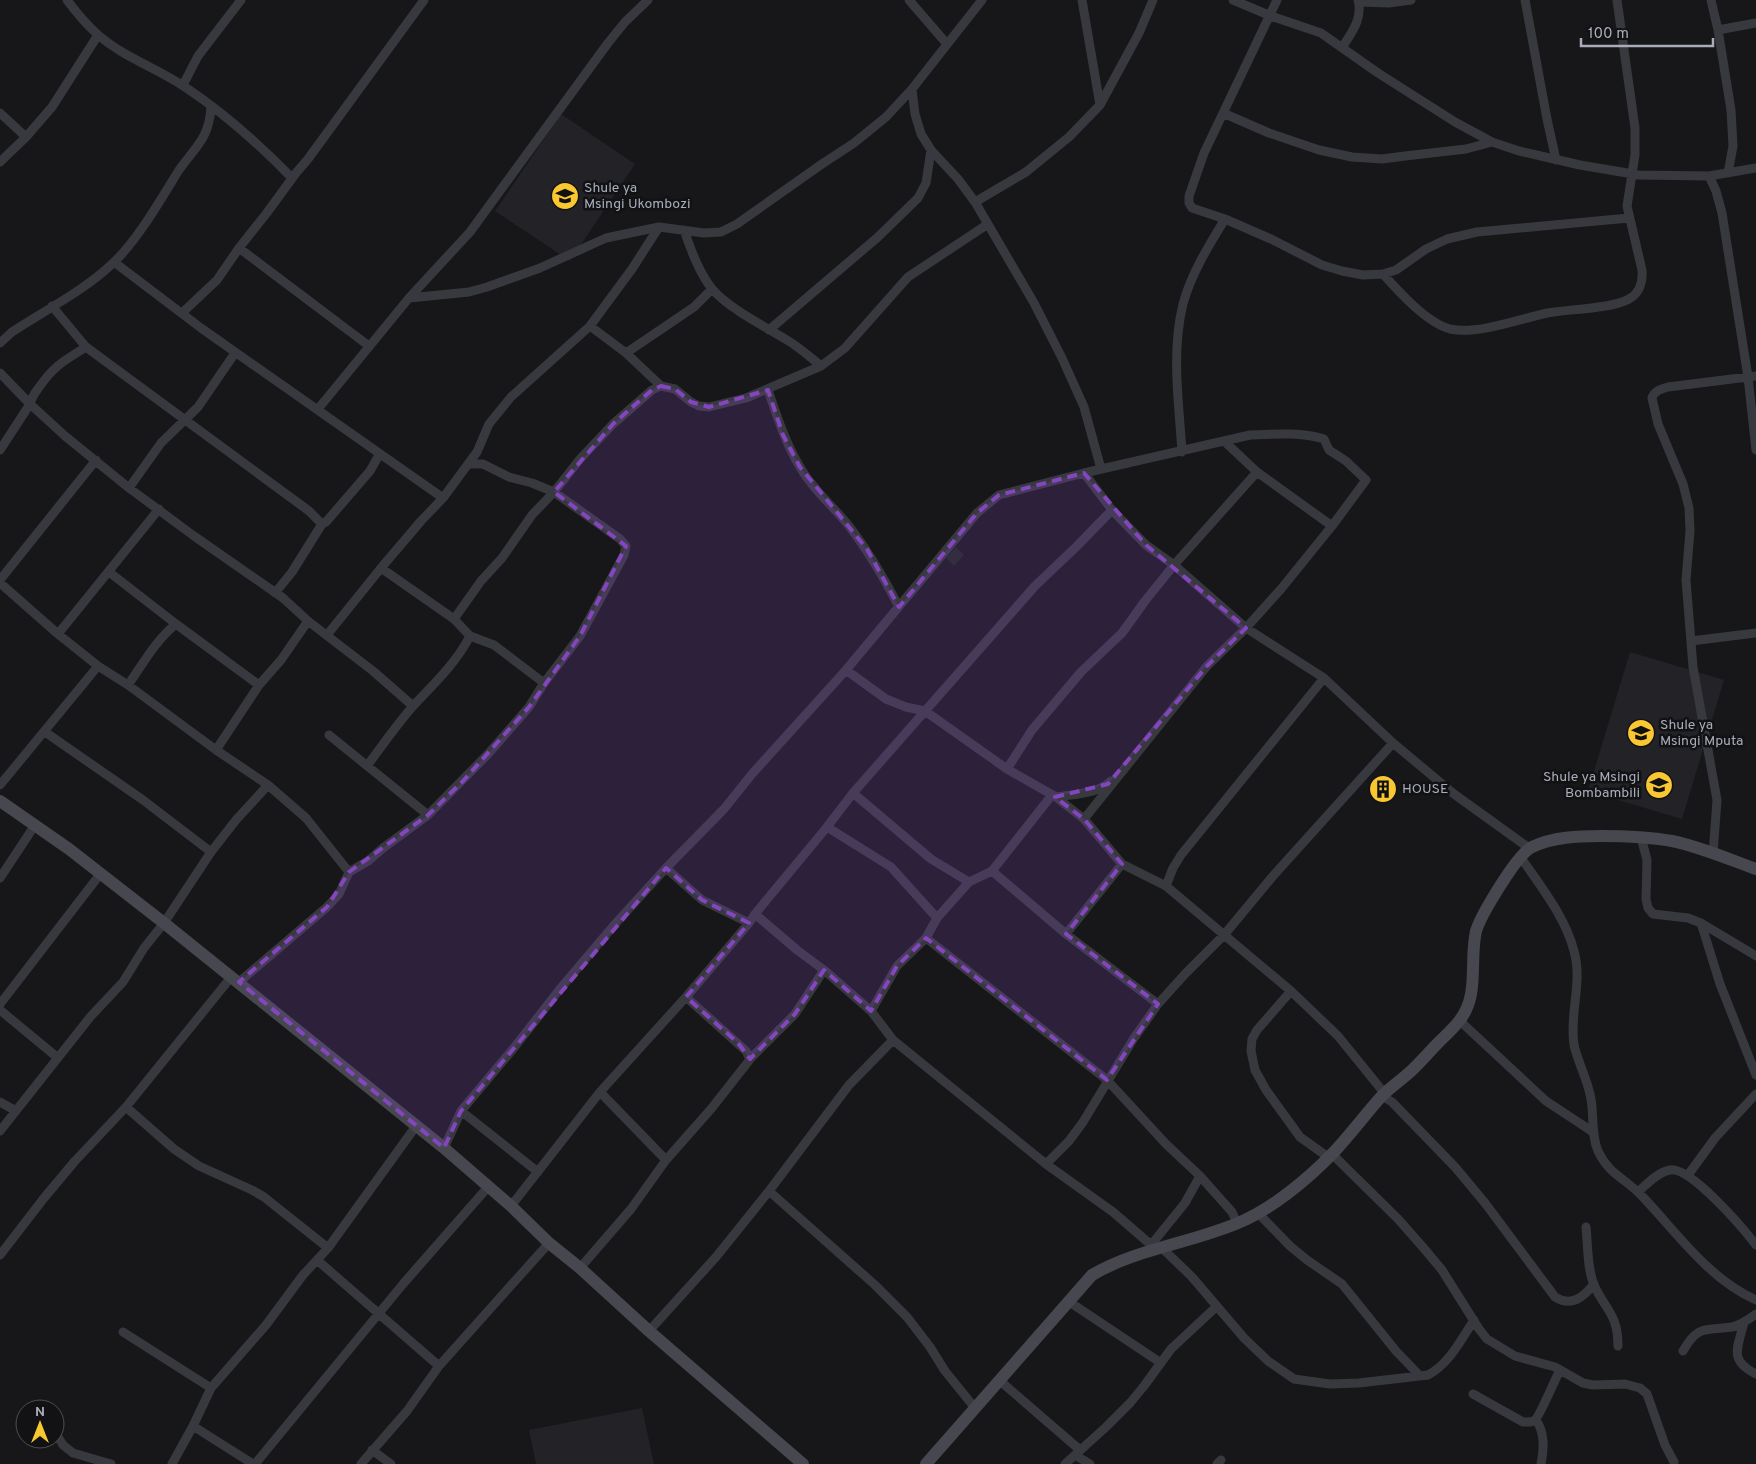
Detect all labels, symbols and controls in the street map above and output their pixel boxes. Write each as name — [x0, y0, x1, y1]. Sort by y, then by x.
scale bar — [1581, 15, 1714, 47]
text: 100 m — [1588, 25, 1629, 44]
place label: Shule ya Msingi Ukombozi — [584, 180, 691, 213]
school or university icon: Shule ya Msingi Ukombozi — [550, 181, 580, 211]
place label: Shule ya Msingi Mputa — [1660, 717, 1743, 750]
school or university icon: Shule ya Msingi Mputa — [1626, 718, 1656, 748]
place label: Shule ya Msingi Bombambili — [1543, 769, 1640, 802]
school or university icon: Shule ya Msingi Bombambili — [1644, 770, 1674, 800]
building icon: HOUSE — [1368, 774, 1398, 804]
place label: HOUSE — [1402, 781, 1448, 798]
north arrow — [15, 1399, 65, 1449]
text: N — [35, 1404, 45, 1421]

